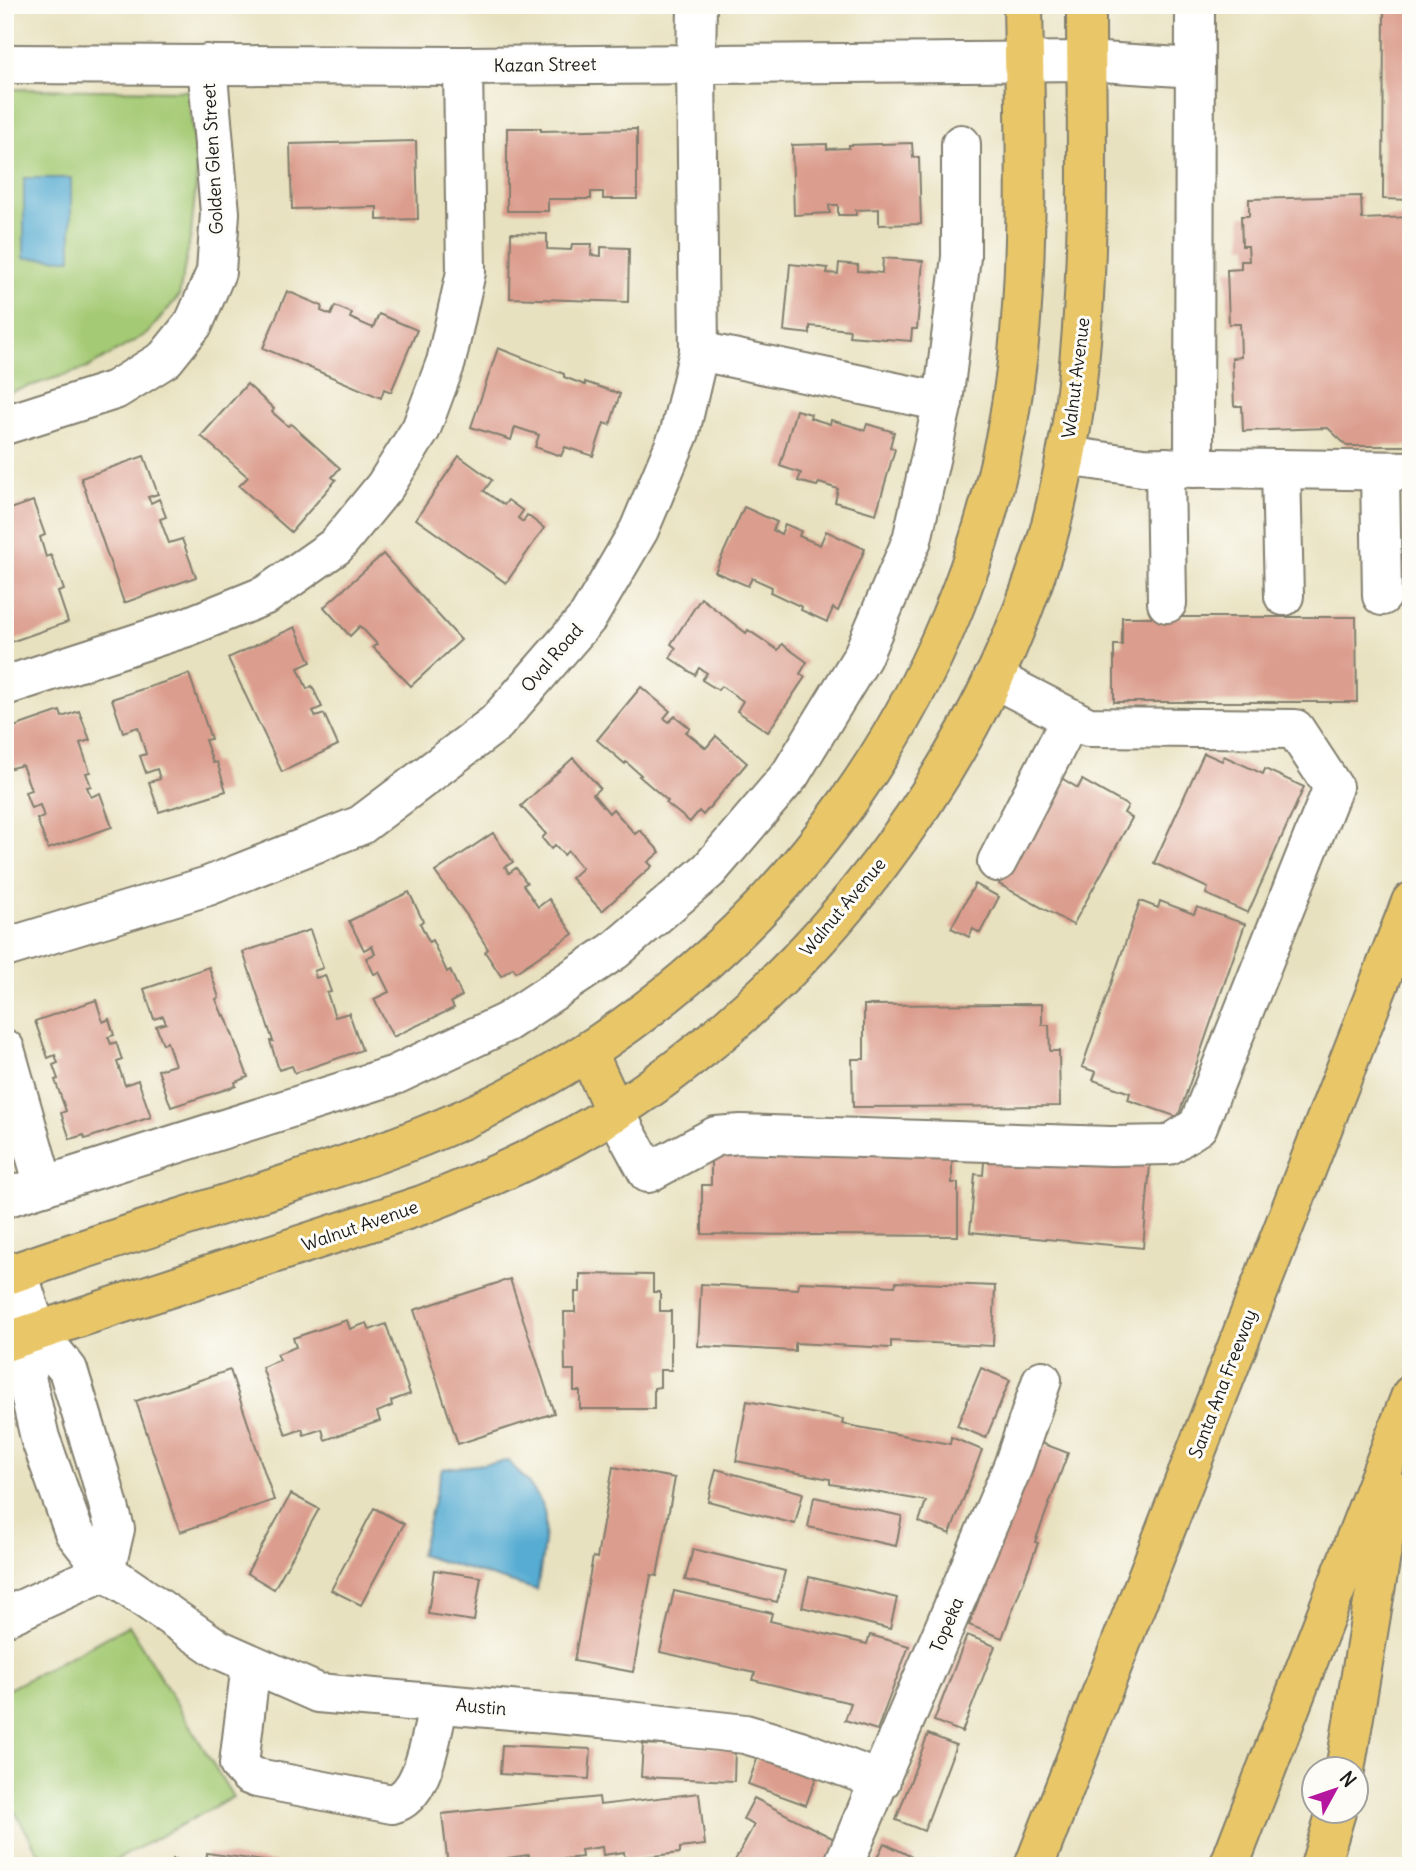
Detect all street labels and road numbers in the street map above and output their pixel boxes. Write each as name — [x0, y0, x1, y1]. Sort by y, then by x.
street label: Kazan Street — [493, 52, 597, 77]
street label: Golden Glen Street — [197, 83, 228, 235]
street label: Walnut Avenue — [1057, 316, 1094, 440]
street label: Oval Road — [516, 618, 588, 697]
street label: Walnut Avenue — [795, 853, 891, 961]
street label: Walnut Avenue — [299, 1195, 421, 1256]
street label: Santa Ana Freeway — [1183, 1306, 1262, 1462]
street label: Topeka — [925, 1594, 968, 1656]
street label: Austin — [455, 1693, 507, 1720]

